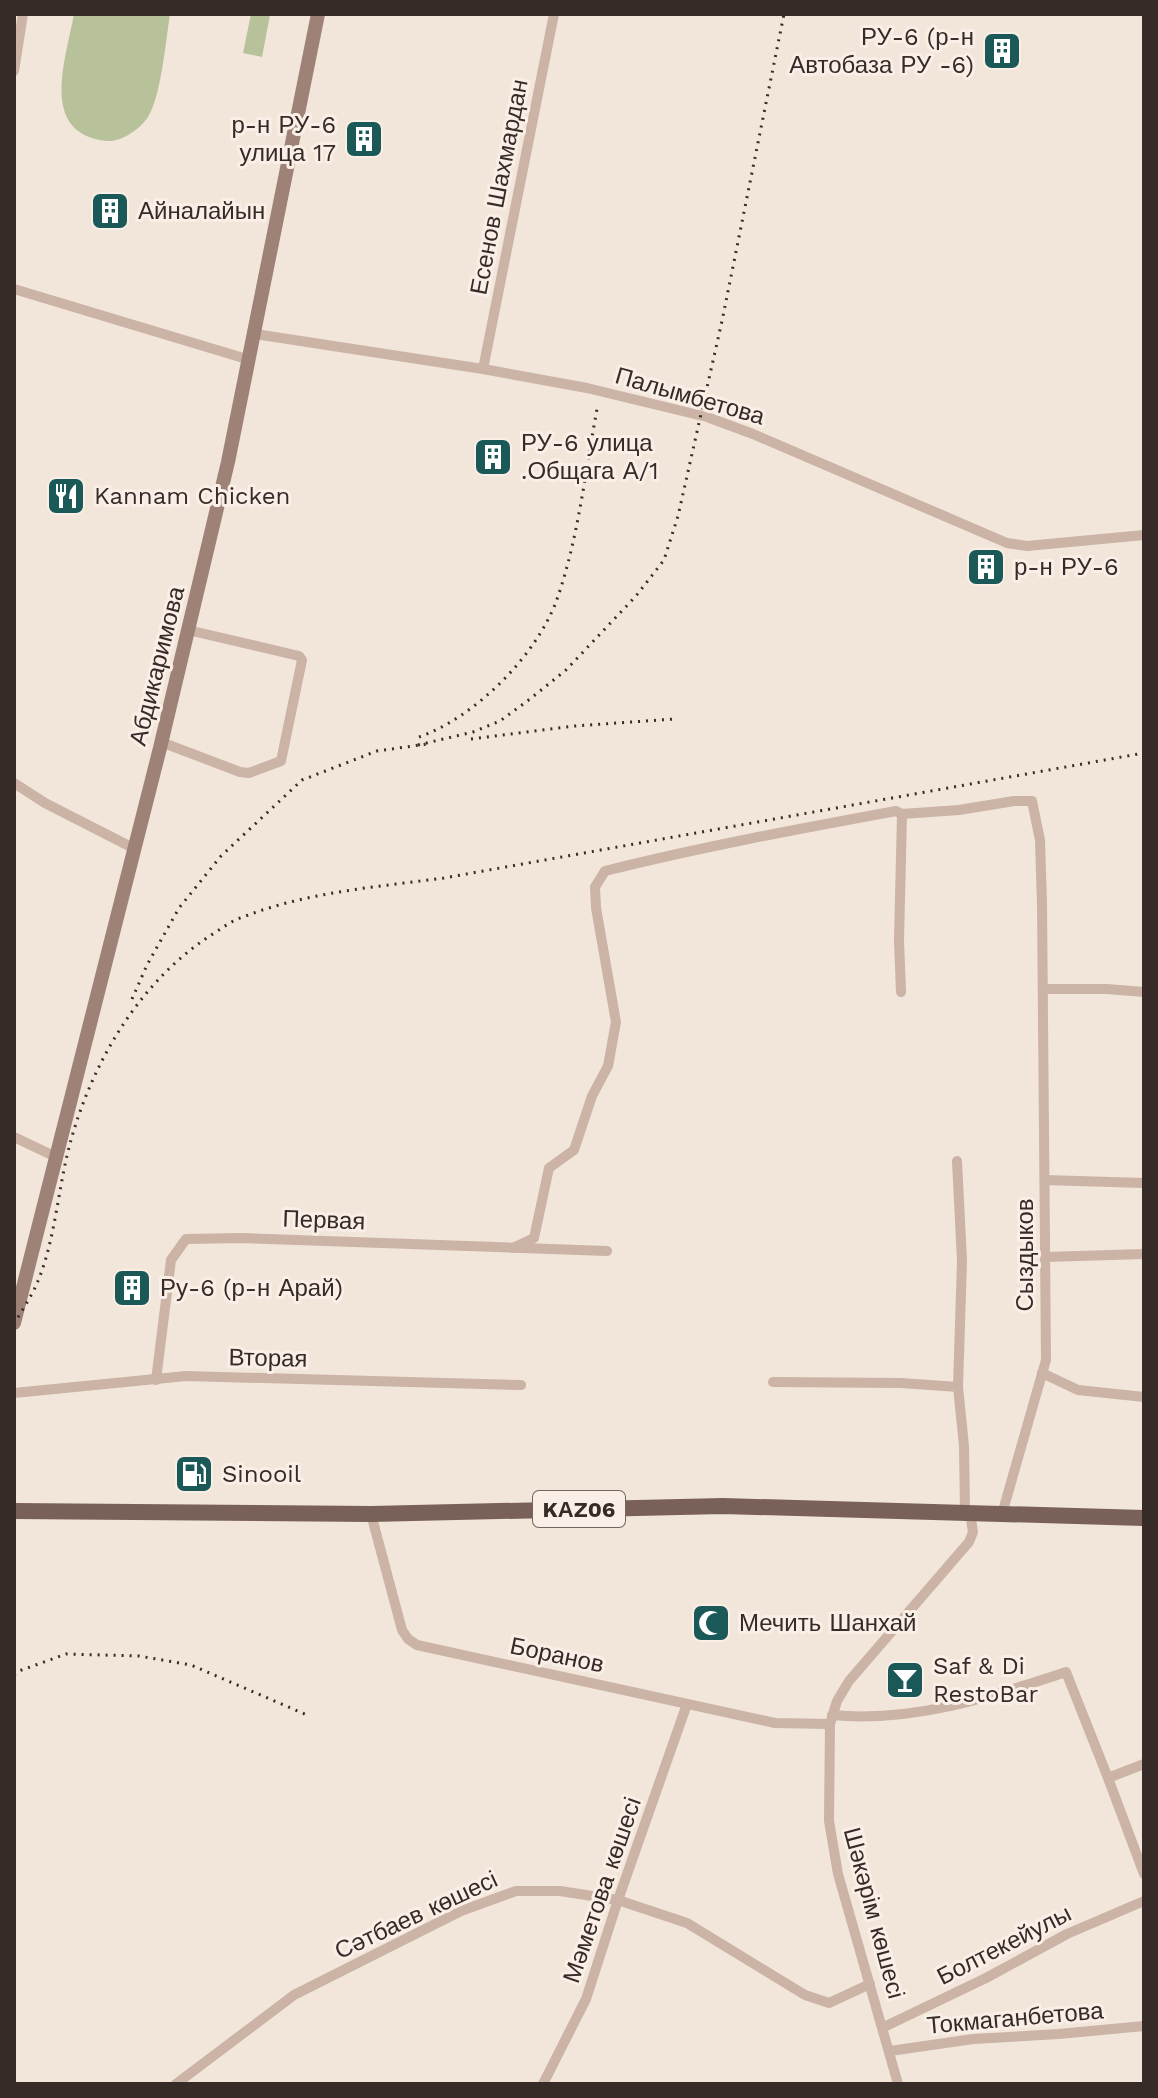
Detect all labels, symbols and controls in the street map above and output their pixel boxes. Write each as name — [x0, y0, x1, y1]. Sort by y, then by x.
place label: РУ-6 (р-н Автобаза РУ -6) — [789, 23, 974, 79]
building icon: РУ-6 (р-н Автобаза РУ -6) — [981, 30, 1023, 72]
street label: Есенов Шахмардан — [464, 77, 534, 297]
place label: р-н РУ-6 улица 17 — [231, 111, 336, 167]
building icon: р-н РУ-6 улица 17 — [343, 118, 385, 160]
building icon: Айналайын — [89, 190, 131, 232]
place label: Айналайын — [138, 197, 265, 225]
street label: Палымбетова — [612, 361, 769, 431]
place label: РУ-6 улица .Общага А/1 — [521, 429, 659, 485]
building icon: РУ-6 улица .Общага А/1 — [472, 436, 514, 478]
restaurant icon: Kannam Chicken — [45, 475, 87, 517]
place label: Kannam Chicken — [94, 482, 290, 510]
building icon: р-н РУ-6 — [965, 546, 1007, 588]
place label: р-н РУ-6 — [1014, 553, 1119, 581]
street label: Абдикаримова — [124, 583, 190, 748]
street label: Сыздыков — [1011, 1198, 1039, 1312]
street label: Первая — [282, 1205, 366, 1235]
building icon: Ру-6 (р-н Арай) — [111, 1267, 153, 1309]
place label: Ру-6 (р-н Арай) — [160, 1274, 343, 1302]
street label: Вторая — [228, 1343, 308, 1373]
fuel station icon: Sinooil — [173, 1453, 215, 1495]
place label: Sinooil — [222, 1460, 302, 1488]
road number: KАZ06 — [533, 1491, 625, 1527]
mosque icon: Мечить Шанхай — [690, 1602, 732, 1644]
place label: Мечить Шанхай — [739, 1609, 917, 1637]
street label: Боранов — [508, 1631, 606, 1679]
place label: Saf & Di RestoBar — [933, 1652, 1039, 1708]
bar icon: Saf & Di RestoBar — [884, 1659, 926, 1701]
street label: Мәметова көшесі — [557, 1794, 647, 1986]
street label: Шәкәрім көшесі — [838, 1824, 910, 2002]
street label: Сәтбаев көшесі — [330, 1865, 502, 1965]
street label: Болтекейулы — [932, 1899, 1076, 1991]
street label: Токмаганбетова — [925, 1996, 1105, 2040]

